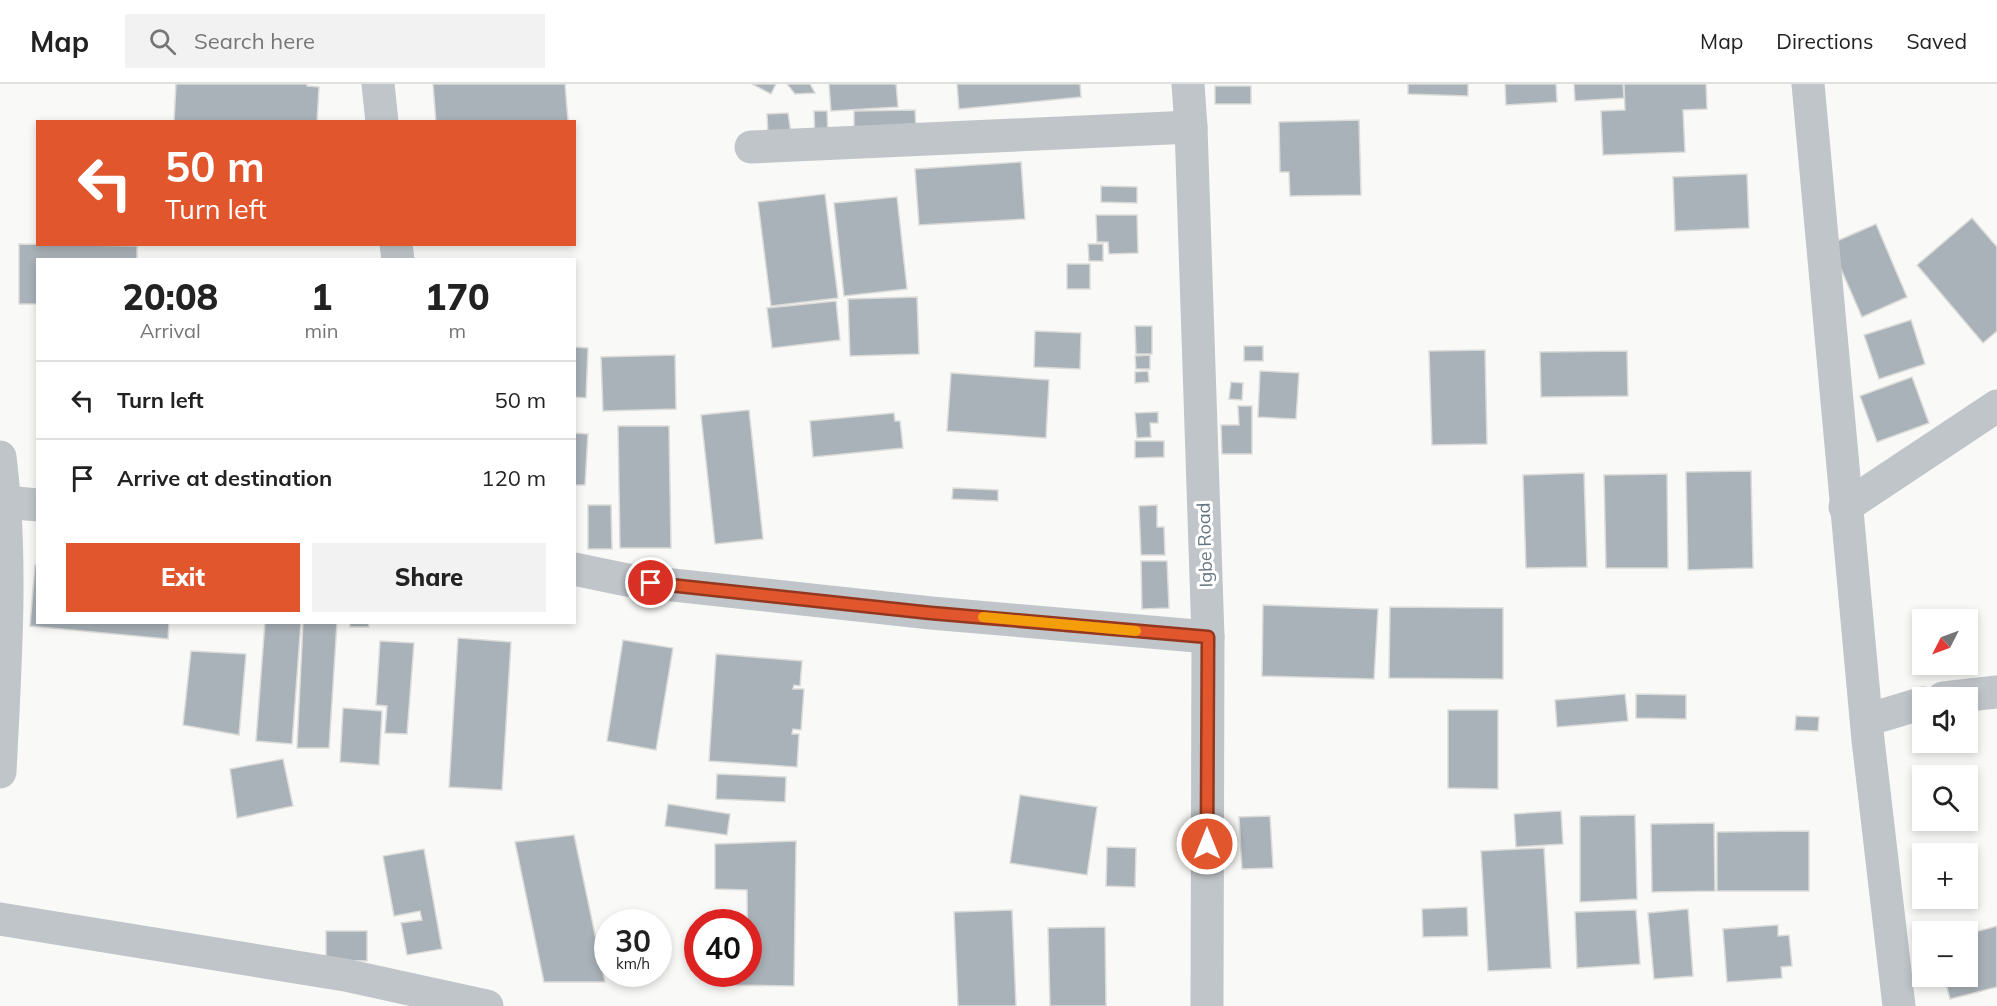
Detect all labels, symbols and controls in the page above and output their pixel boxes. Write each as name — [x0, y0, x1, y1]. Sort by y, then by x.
search box — [125, 14, 545, 68]
text: Map — [30, 24, 89, 59]
icon: search — [146, 25, 179, 58]
text: Search here — [194, 27, 315, 55]
text: Map — [1700, 28, 1743, 54]
text: Directions — [1776, 28, 1873, 54]
text: Saved — [1906, 28, 1967, 54]
text: 50 m — [165, 140, 265, 193]
icon: left — [66, 144, 144, 222]
text: Turn left — [165, 192, 267, 226]
text: 20:08 — [122, 274, 218, 319]
text: 1 — [311, 274, 332, 319]
text: 170 — [425, 274, 490, 319]
text: Arrival — [140, 318, 201, 343]
text: min — [304, 318, 339, 343]
text: m — [448, 318, 466, 343]
icon: left — [66, 384, 99, 417]
text: Turn left — [117, 386, 204, 414]
text: 50 m — [495, 386, 546, 414]
icon: arrive — [66, 462, 99, 495]
text: Arrive at destination — [117, 464, 332, 492]
text: 120 m — [481, 464, 546, 492]
street label: Igbe Road — [1192, 502, 1217, 588]
button: Exit — [66, 543, 300, 612]
button: Share — [312, 543, 546, 612]
pin — [625, 557, 676, 608]
icon: arrive — [634, 566, 667, 599]
north arrow — [1912, 609, 1978, 675]
map controls — [1912, 609, 1978, 987]
button: sound — [1912, 687, 1978, 753]
button: search — [1912, 765, 1978, 831]
position arrow — [1175, 812, 1239, 876]
button: + — [1912, 843, 1978, 909]
speed limit sign: 40 — [684, 909, 762, 987]
button: − — [1912, 921, 1978, 987]
text: 30 — [615, 922, 651, 960]
text: km/h — [616, 954, 650, 973]

